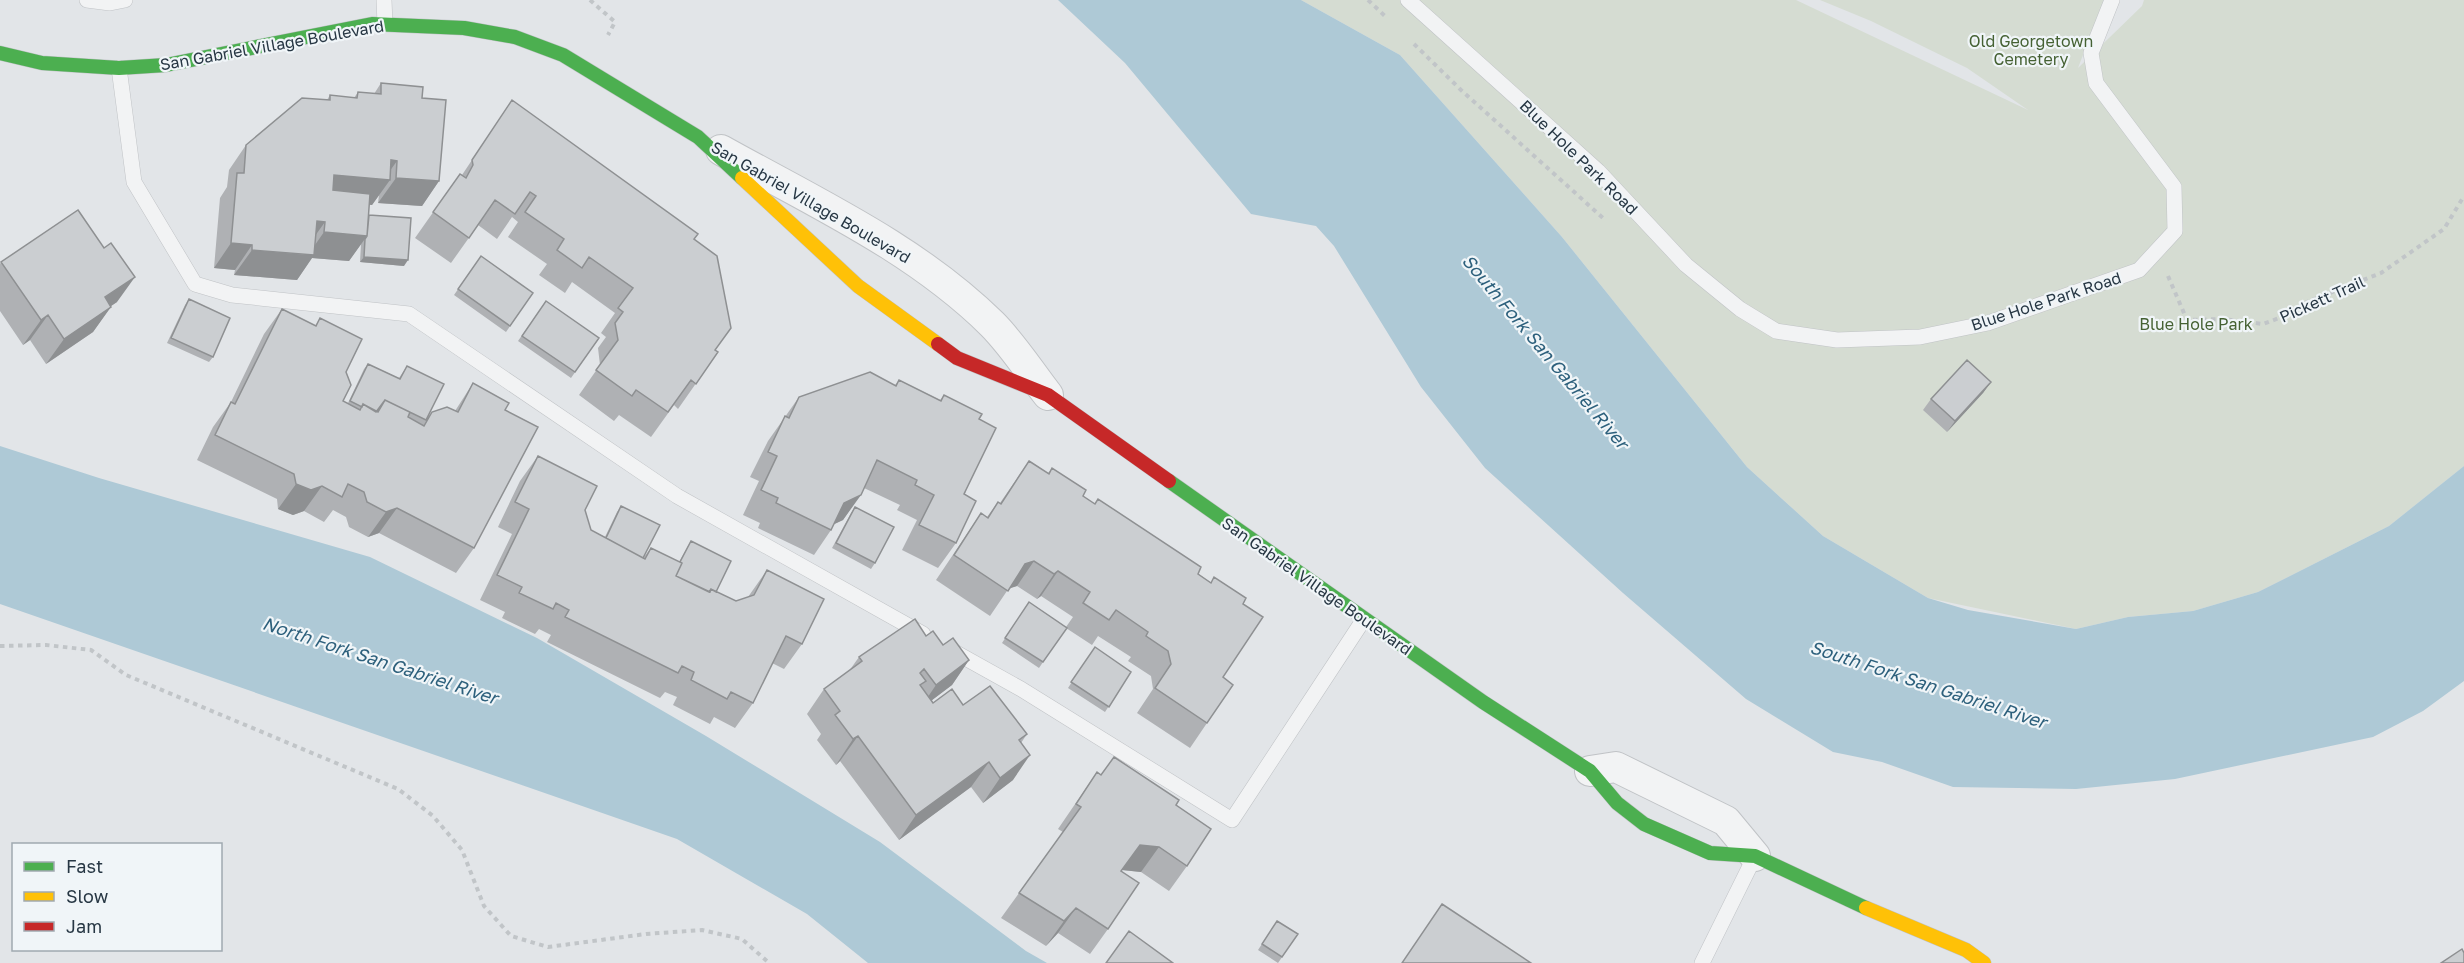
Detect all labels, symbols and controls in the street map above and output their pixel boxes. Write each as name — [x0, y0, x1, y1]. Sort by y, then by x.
street label: San Gabriel Village Boulevard — [158, 15, 386, 75]
park label: Old Georgetown Cemetery — [1969, 31, 2093, 69]
street label: Blue Hole Park Road — [1516, 95, 1642, 219]
street label: San Gabriel Village Boulevard — [708, 137, 914, 267]
water label: South Fork San Gabriel River — [1458, 250, 1635, 455]
street label: Blue Hole Park Road — [1968, 267, 2124, 335]
street label: Pickett Trail — [2276, 271, 2368, 327]
park label: Blue Hole Park — [2139, 314, 2253, 334]
street label: San Gabriel Village Boulevard — [1218, 513, 1416, 659]
water label: North Fork San Gabriel River — [260, 612, 503, 709]
water label: South Fork San Gabriel River — [1807, 635, 2052, 734]
legend — [12, 843, 222, 951]
text: Fast — [66, 855, 103, 877]
text: Slow — [66, 885, 109, 907]
text: Jam — [66, 915, 102, 937]

